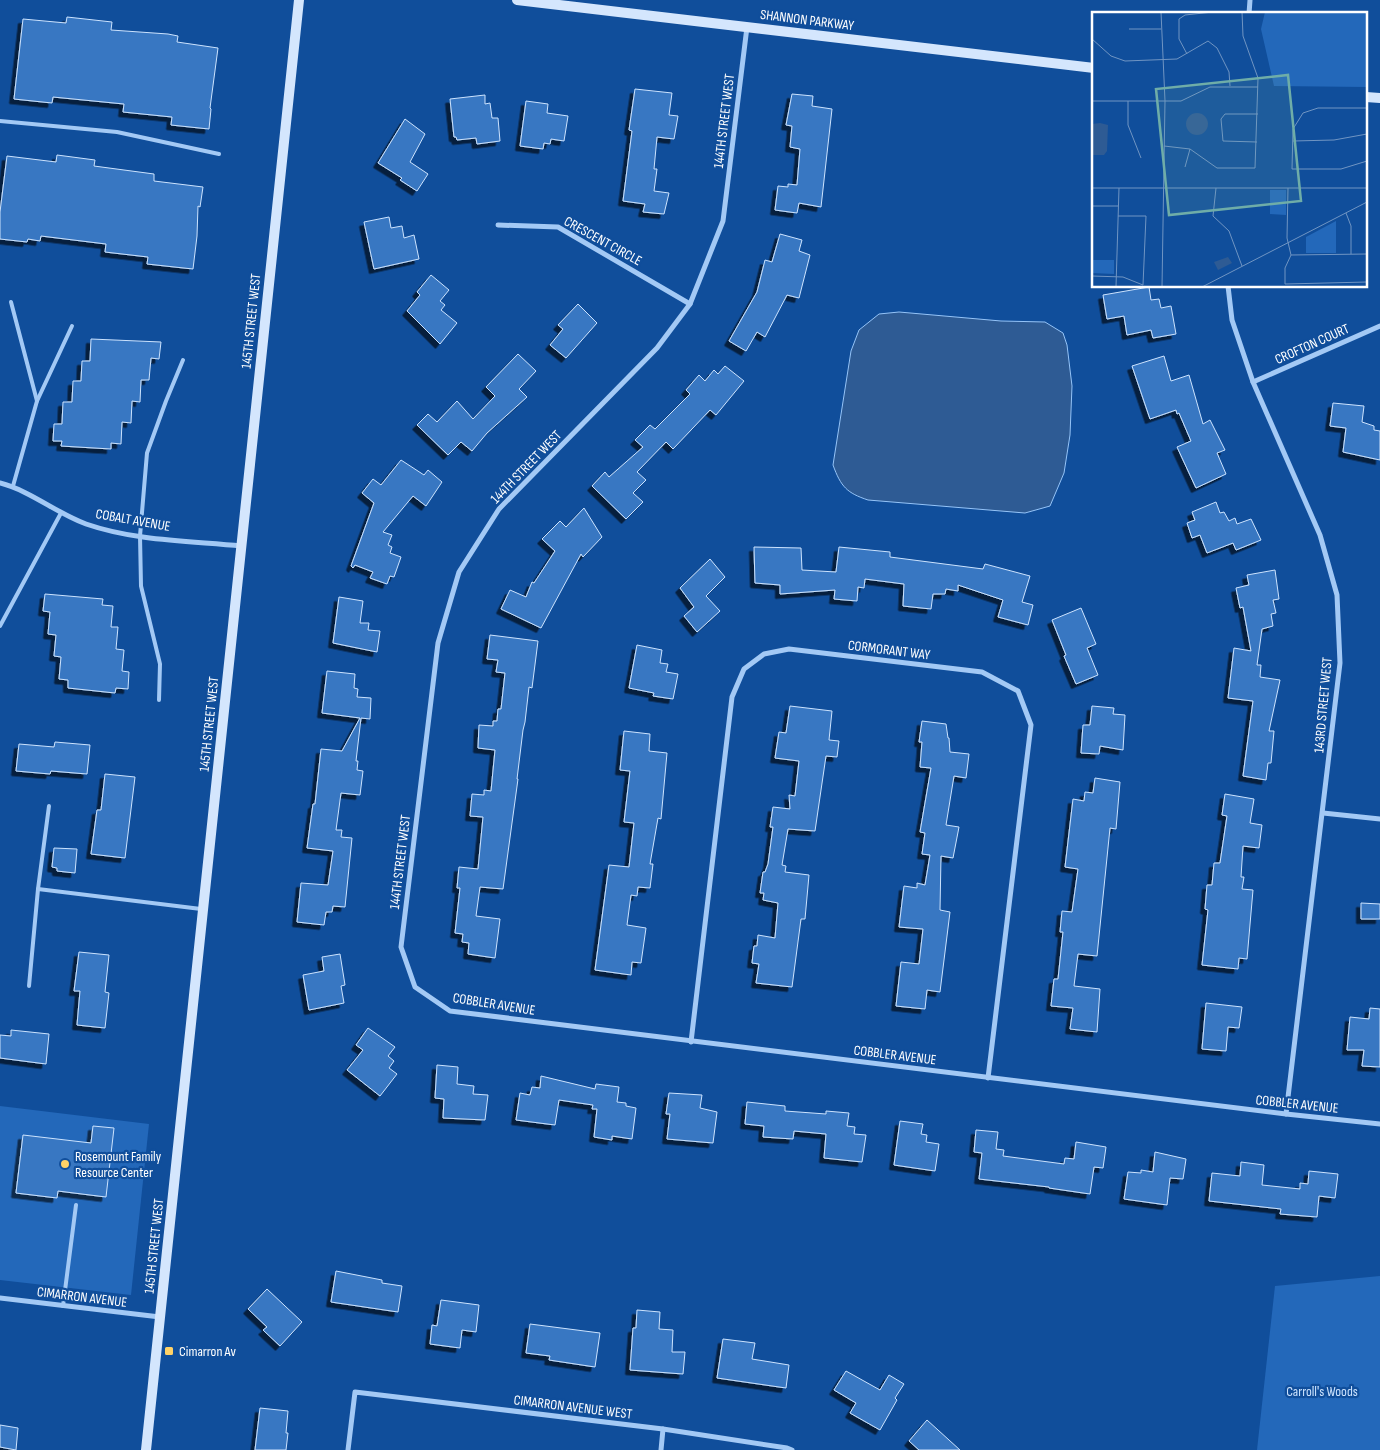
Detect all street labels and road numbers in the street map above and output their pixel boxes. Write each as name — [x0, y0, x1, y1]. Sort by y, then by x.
street label: SHANNON PARKWAY — [759, 6, 855, 34]
street label: 144TH STREET WEST — [710, 73, 738, 169]
street label: CRESCENT CIRCLE — [561, 213, 645, 269]
street label: 145TH STREET WEST — [238, 272, 264, 369]
street label: CROFTON COURT — [1272, 320, 1352, 368]
street label: 144TH STREET WEST — [487, 427, 565, 507]
street label: COBALT AVENUE — [94, 505, 172, 535]
street label: CORMORANT WAY — [847, 637, 931, 663]
street label: 143RD STREET WEST — [1310, 656, 1336, 754]
street label: 145TH STREET WEST — [196, 675, 222, 772]
street label: 144TH STREET WEST — [386, 814, 414, 910]
street label: COBBLER AVENUE — [452, 989, 537, 1019]
street label: COBBLER AVENUE — [853, 1041, 938, 1069]
street label: COBBLER AVENUE — [1255, 1091, 1339, 1117]
street label: 145TH STREET WEST — [141, 1197, 167, 1294]
street label: CIMARRON AVENUE — [36, 1283, 128, 1311]
street label: CIMARRON AVENUE WEST — [513, 1391, 634, 1423]

